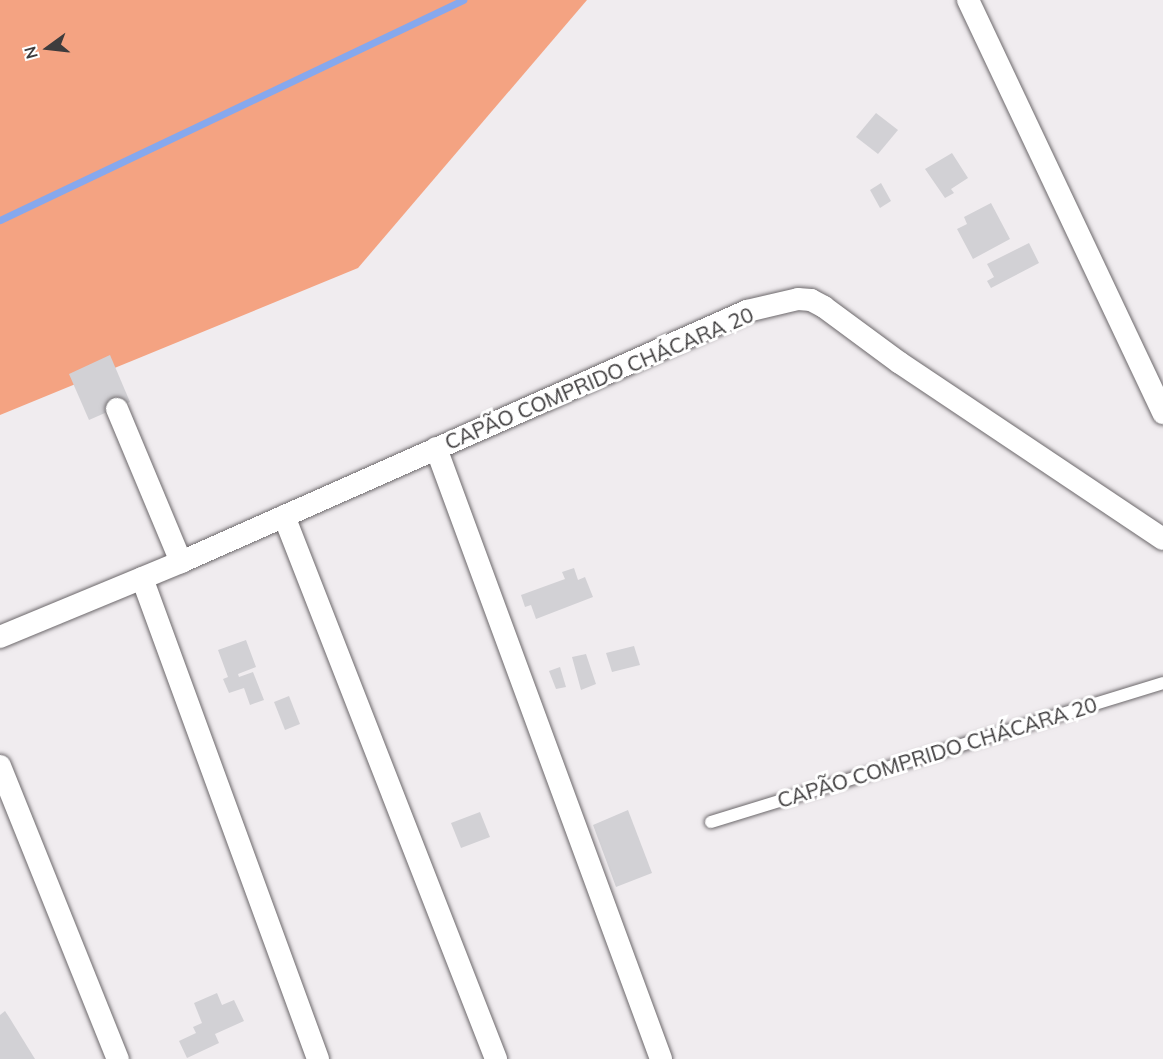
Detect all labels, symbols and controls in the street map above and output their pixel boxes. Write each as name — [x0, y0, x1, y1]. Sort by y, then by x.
north arrow — [18, 18, 78, 78]
text: N — [19, 44, 42, 61]
street label: CAPÃO COMPRIDO CHÁCARA 20 — [441, 301, 757, 455]
street label: CAPÃO COMPRIDO CHÁCARA 20 — [774, 691, 1100, 813]

